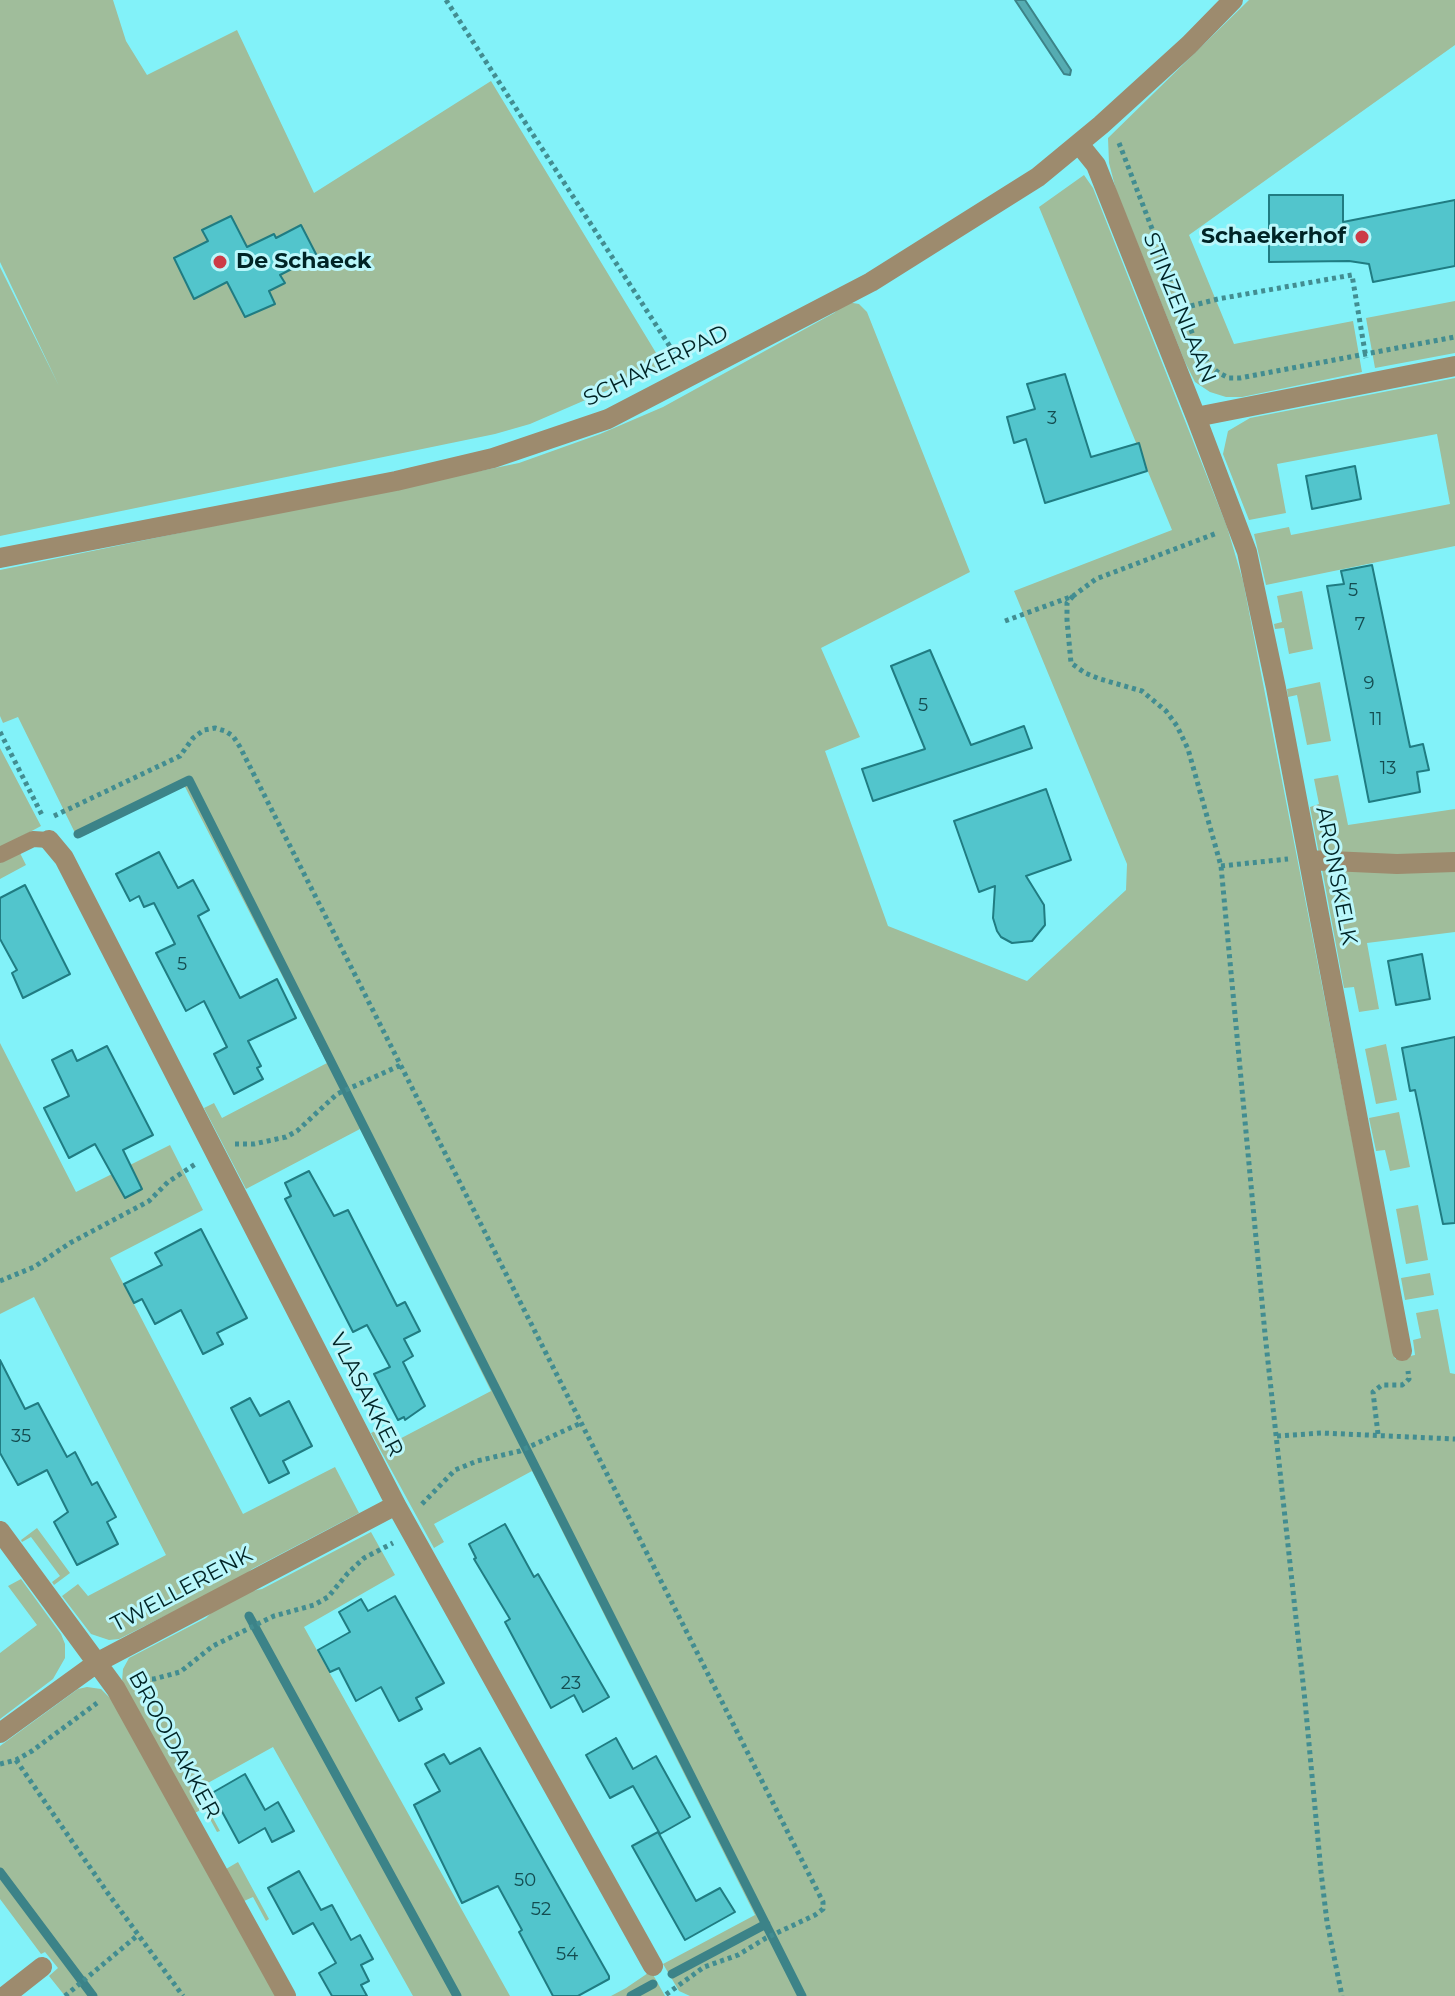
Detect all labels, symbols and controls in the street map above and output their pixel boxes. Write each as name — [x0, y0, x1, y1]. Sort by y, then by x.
place label: Schaekerhof — [1201, 224, 1346, 250]
marker: Schaekerhof — [1353, 228, 1371, 246]
street label: STINZENLAAN — [1137, 229, 1221, 387]
place label: De Schaeck — [236, 249, 371, 275]
marker: De Schaeck — [211, 253, 229, 271]
street label: SCHAKERPAD — [579, 320, 733, 412]
house number: 3 — [1047, 408, 1057, 430]
house number: 5 — [1348, 580, 1358, 602]
house number: 7 — [1355, 614, 1365, 636]
house number: 9 — [1364, 673, 1374, 695]
house number: 5 — [918, 695, 928, 717]
house number: 11 — [1370, 709, 1382, 731]
house number: 13 — [1380, 758, 1396, 780]
street label: ARONSKELK — [1310, 805, 1362, 947]
house number: 5 — [177, 954, 187, 976]
street label: VLASAKKER — [324, 1329, 408, 1461]
house number: 35 — [11, 1426, 31, 1448]
street label: TWELLERENK — [107, 1542, 257, 1638]
street label: BROODAKKER — [122, 1666, 226, 1824]
house number: 23 — [561, 1673, 581, 1695]
house number: 50 — [514, 1870, 536, 1892]
house number: 52 — [531, 1899, 551, 1921]
house number: 54 — [556, 1944, 578, 1966]

